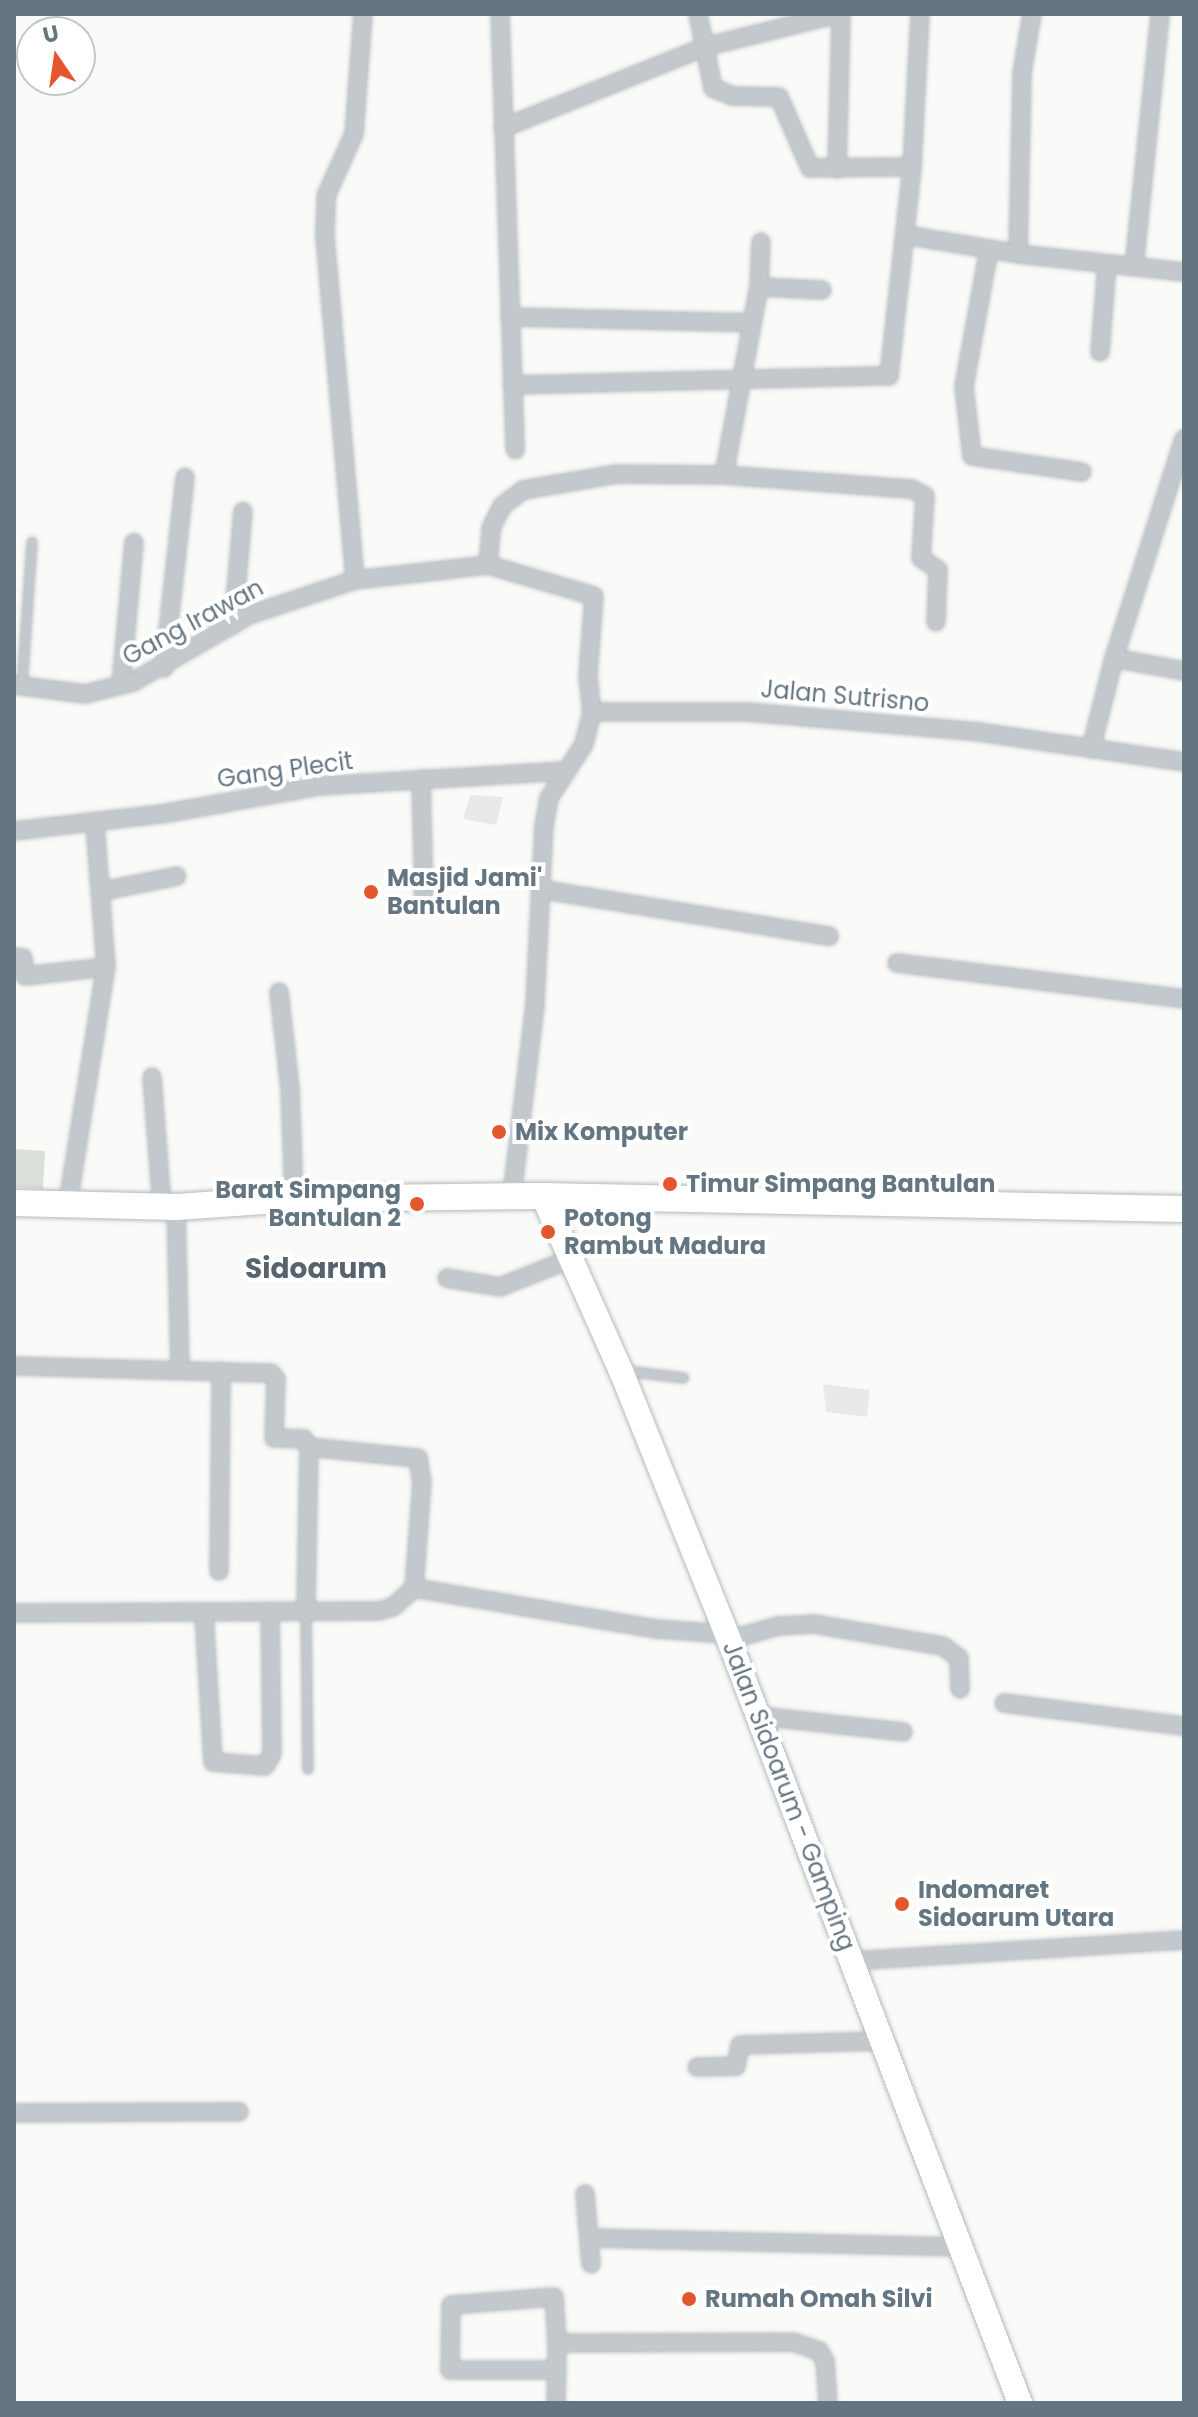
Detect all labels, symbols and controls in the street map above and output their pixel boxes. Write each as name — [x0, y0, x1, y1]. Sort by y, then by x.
north arrow — [16, 16, 96, 96]
text: U — [40, 17, 62, 51]
street label: Gang Irawan — [118, 573, 268, 671]
street label: Jalan Sutrisno — [760, 674, 930, 718]
street label: Gang Plecit — [215, 746, 355, 794]
place label: Masjid Jami' Bantulan — [387, 864, 542, 920]
marker: Masjid Jami' Bantulan — [362, 883, 380, 901]
place label: Mix Komputer — [515, 1118, 688, 1146]
marker: Mix Komputer — [490, 1123, 508, 1141]
place label: Timur Simpang Bantulan — [686, 1170, 995, 1198]
marker: Timur Simpang Bantulan — [661, 1175, 679, 1193]
place label: Barat Simpang Bantulan 2 — [215, 1176, 401, 1232]
marker: Barat Simpang Bantulan 2 — [408, 1195, 426, 1213]
place label: Potong Rambut Madura — [564, 1204, 766, 1260]
marker: Potong Rambut Madura — [539, 1223, 557, 1241]
district label: Sidoarum — [245, 1252, 387, 1286]
street label: Jalan Sidoarum - Gamping — [717, 1637, 861, 1955]
place label: Indomaret Sidoarum Utara — [918, 1876, 1114, 1932]
marker: Indomaret Sidoarum Utara — [893, 1895, 911, 1913]
place label: Rumah Omah Silvi — [705, 2285, 933, 2313]
marker: Rumah Omah Silvi — [680, 2290, 698, 2308]

